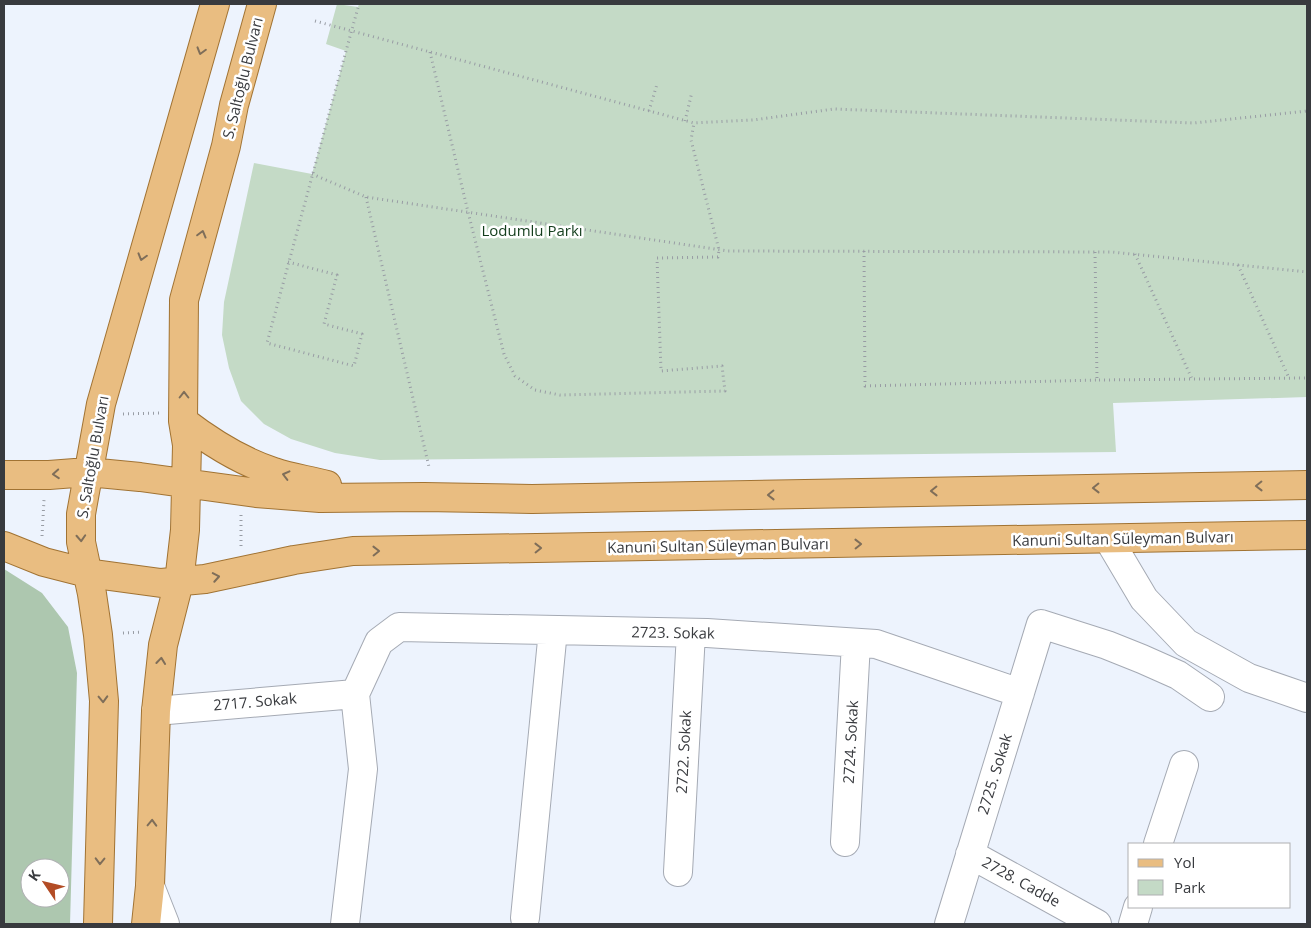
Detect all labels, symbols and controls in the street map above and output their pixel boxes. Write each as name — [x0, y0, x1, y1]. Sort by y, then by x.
street label: S. Saltoğlu Bulvarı — [217, 15, 267, 140]
one-way arrow — [197, 46, 207, 54]
park label: Lodumlu Parkı — [481, 220, 583, 240]
one-way arrow — [196, 230, 207, 239]
one-way arrow — [138, 253, 148, 261]
one-way arrow — [179, 390, 189, 398]
street label: S. Saltoğlu Bulvarı — [71, 394, 113, 520]
one-way arrow — [52, 468, 60, 479]
one-way arrow — [281, 470, 290, 481]
one-way arrow — [1254, 481, 1262, 491]
one-way arrow — [1092, 483, 1100, 493]
one-way arrow — [929, 486, 937, 497]
one-way arrow — [767, 490, 774, 500]
street label: Kanuni Sultan Süleyman Bulvarı — [1012, 526, 1234, 550]
street label: Kanuni Sultan Süleyman Bulvarı — [607, 533, 829, 557]
one-way arrow — [76, 535, 87, 543]
one-way arrow — [855, 538, 863, 549]
one-way arrow — [535, 543, 543, 554]
one-way arrow — [372, 546, 380, 556]
one-way arrow — [211, 572, 220, 582]
street label: 2723. Sokak — [631, 621, 715, 643]
one-way arrow — [155, 657, 166, 665]
street label: 2717. Sokak — [212, 687, 297, 715]
one-way arrow — [98, 696, 108, 703]
street label: 2724. Sokak — [838, 700, 862, 784]
street label: 2722. Sokak — [671, 710, 695, 794]
street label: 2725. Sokak — [972, 731, 1016, 817]
one-way arrow — [146, 819, 157, 827]
legend — [1128, 843, 1291, 908]
street label: 2728. Cadde — [979, 851, 1064, 911]
text: Yol — [1174, 852, 1195, 872]
north arrow — [20, 858, 70, 908]
one-way arrow — [95, 858, 105, 866]
text: K — [23, 865, 45, 885]
text: Park — [1174, 877, 1205, 897]

